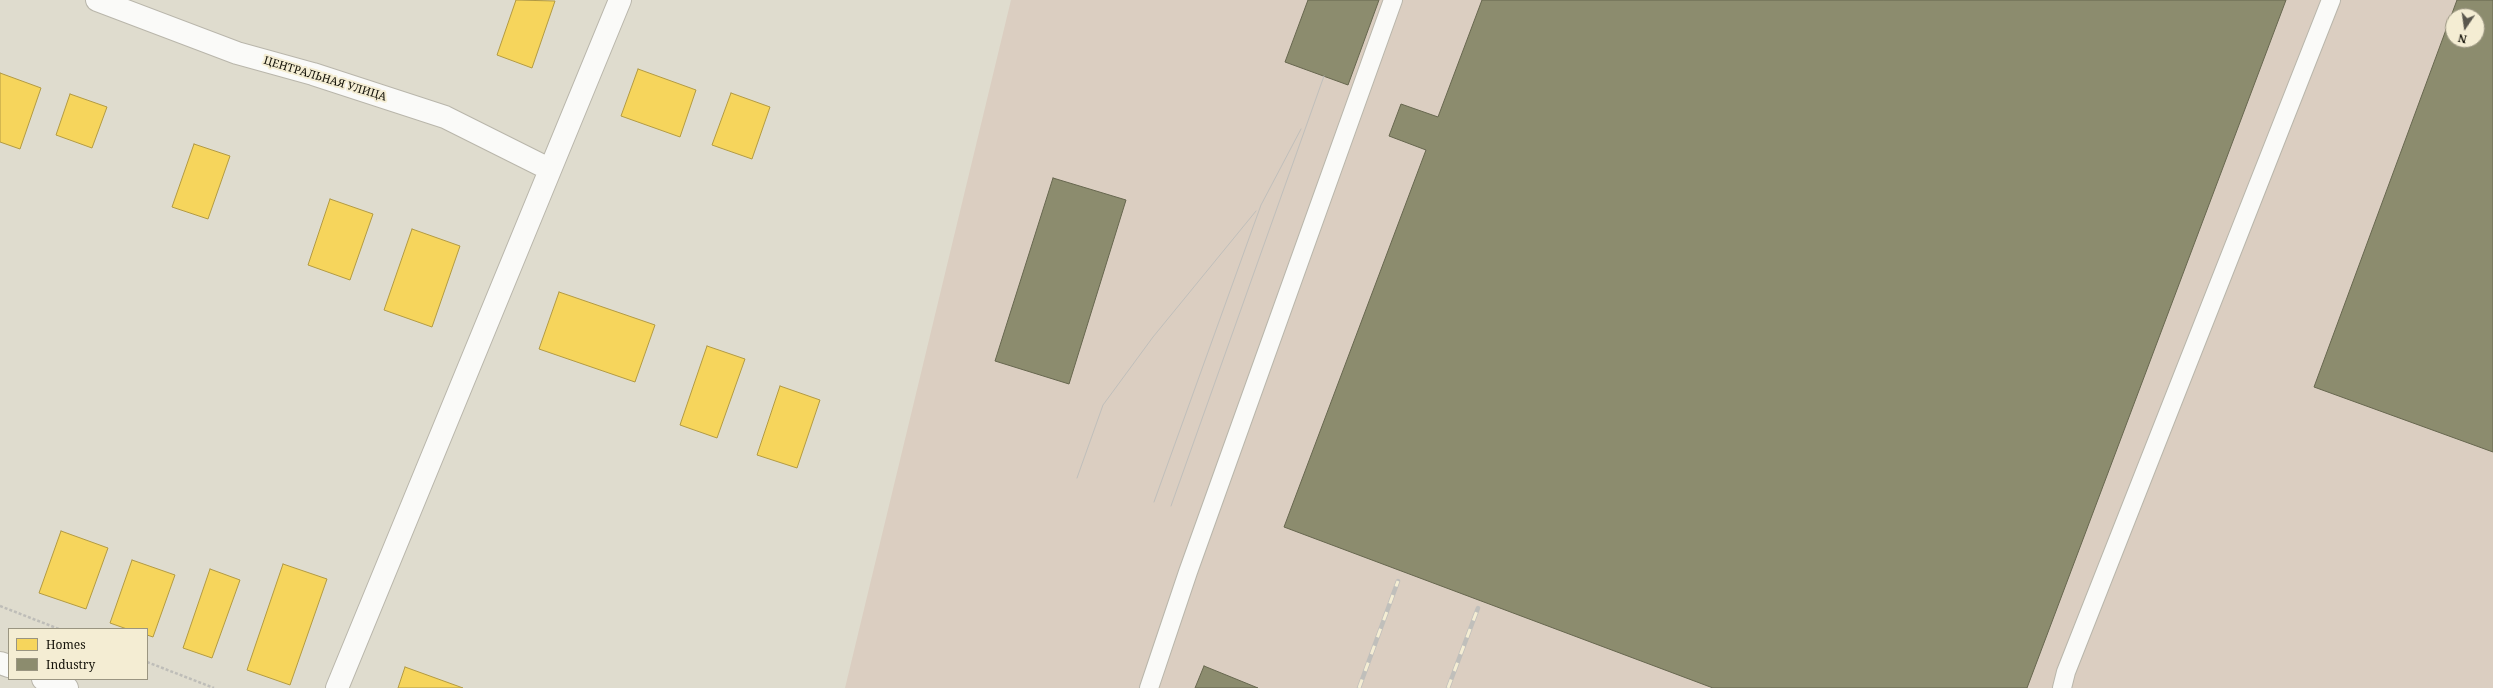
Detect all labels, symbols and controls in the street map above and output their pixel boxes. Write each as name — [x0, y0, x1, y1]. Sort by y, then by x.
north arrow — [2445, 8, 2485, 48]
text: N — [2457, 31, 2468, 47]
street label: ЦЕНТРАЛЬНАЯ УЛИЦА — [262, 54, 388, 104]
legend — [8, 628, 148, 680]
text: Homes — [46, 636, 86, 653]
text: Industry — [46, 656, 95, 673]

